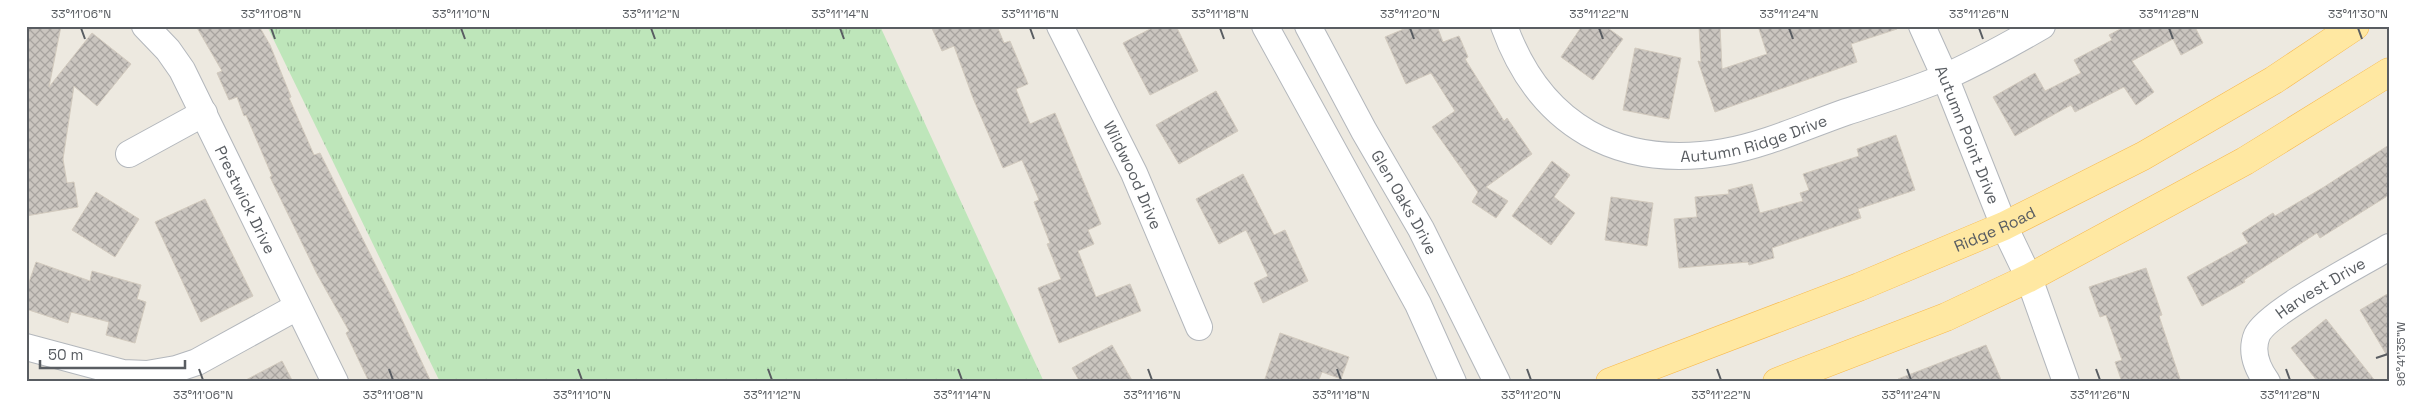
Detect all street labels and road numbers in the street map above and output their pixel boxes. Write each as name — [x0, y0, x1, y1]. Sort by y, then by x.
street label: Autumn Point Drive — [1931, 62, 2005, 207]
street label: Autumn Ridge Drive — [1680, 109, 1830, 166]
street label: Wildwood Drive — [1099, 117, 1167, 232]
street label: Prestwick Drive — [210, 142, 281, 257]
street label: Glen Oaks Drive — [1367, 146, 1443, 258]
street label: Ridge Road — [1951, 201, 2039, 256]
street label: Harvest Drive — [2271, 252, 2369, 323]

